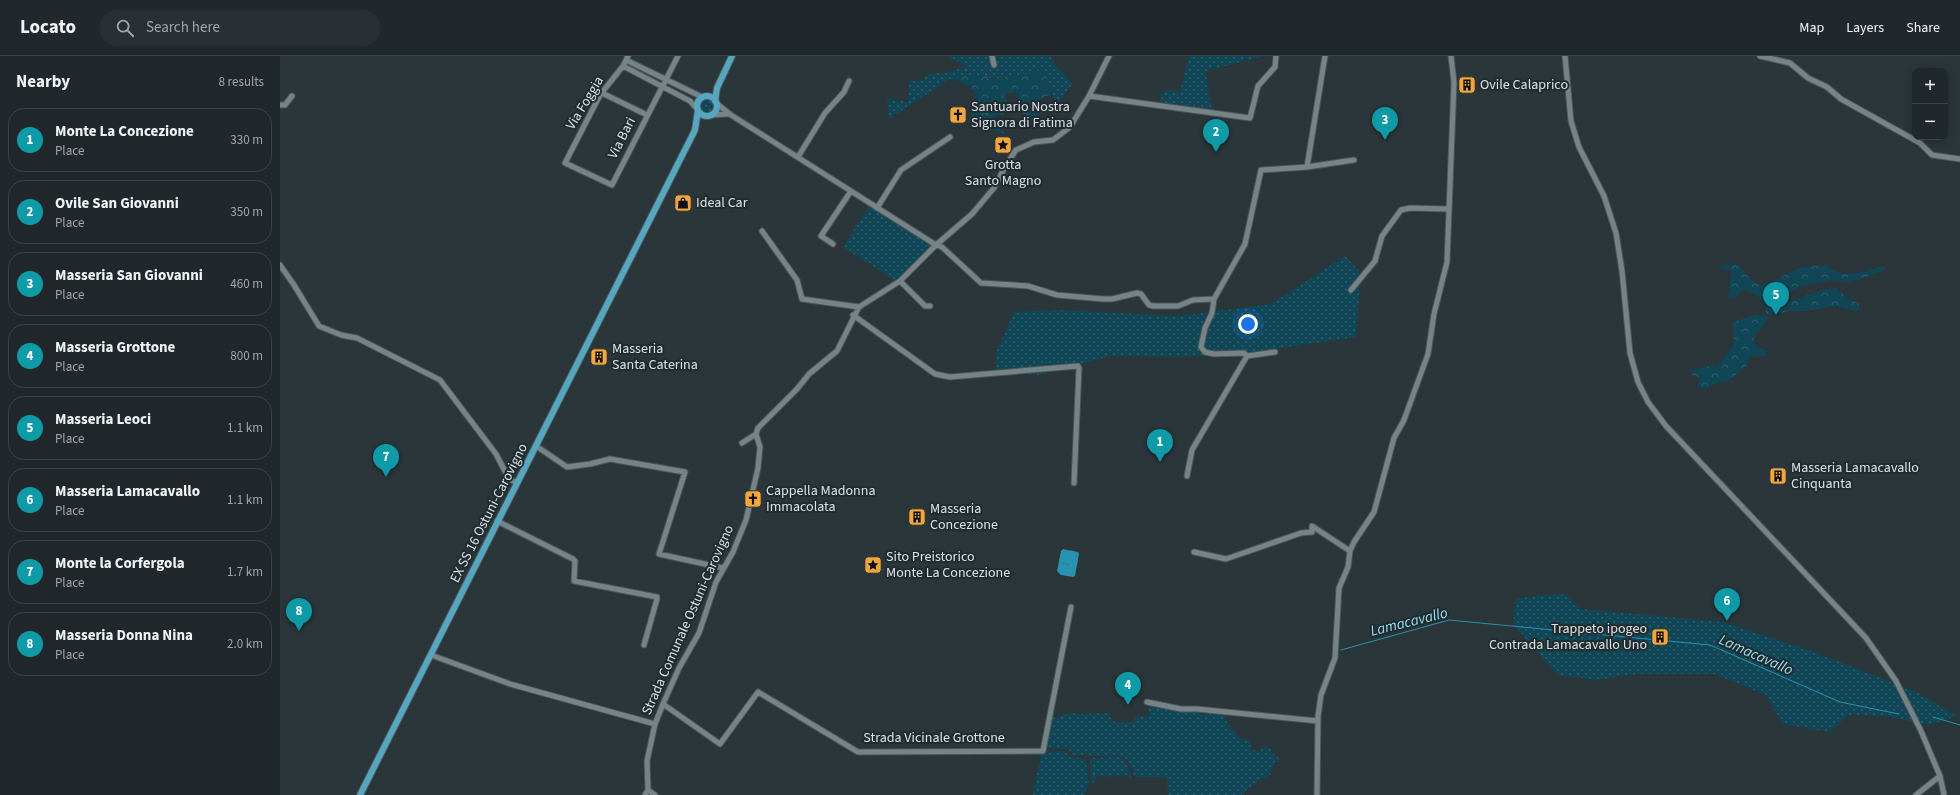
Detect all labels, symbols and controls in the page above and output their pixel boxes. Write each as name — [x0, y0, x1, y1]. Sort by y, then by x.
search box — [100, 10, 380, 46]
text: Locato — [20, 14, 76, 41]
icon: search — [114, 17, 136, 39]
text: Search here — [146, 17, 220, 38]
text: Map — [1799, 18, 1824, 38]
text: Layers — [1846, 18, 1884, 38]
text: Share — [1906, 18, 1940, 38]
map controls — [1912, 68, 1948, 140]
button: + — [1912, 68, 1948, 104]
text: Nearby — [16, 70, 70, 94]
street label: Via Foggia — [561, 72, 609, 134]
text: 8 results — [219, 73, 264, 91]
building icon: Ovile Calaprico — [1457, 75, 1477, 95]
place label: Ovile Calaprico — [1480, 75, 1568, 95]
place label: Santuario Nostra Signora di Fatima — [971, 97, 1073, 133]
button: − — [1912, 104, 1948, 140]
church icon: Santuario Nostra Signora di Fatima — [948, 105, 968, 125]
pin: 3 — [1372, 107, 1398, 140]
street label: Via Bari — [603, 114, 641, 162]
pin: 2 — [1203, 119, 1229, 152]
text: Monte La Concezione — [55, 121, 194, 142]
text: 1 — [27, 131, 33, 149]
text: 330 m — [230, 131, 263, 149]
place icon: Grotta Santo Magno — [993, 135, 1013, 155]
text: Place — [55, 142, 84, 160]
place label: Grotta Santo Magno — [965, 155, 1041, 191]
text: Ovile San Giovanni — [55, 193, 179, 214]
shop icon: Ideal Car — [673, 193, 693, 213]
place label: Ideal Car — [696, 193, 748, 213]
text: 2 — [27, 203, 33, 221]
text: 350 m — [230, 203, 263, 221]
text: Place — [55, 214, 84, 232]
text: Masseria San Giovanni — [55, 265, 203, 286]
text: 3 — [27, 275, 33, 293]
text: 460 m — [230, 275, 263, 293]
pin: 5 — [1763, 282, 1789, 315]
text: Place — [55, 286, 84, 304]
your location — [1238, 314, 1258, 334]
text: Masseria Grottone — [55, 337, 175, 358]
place label: Masseria Santa Caterina — [612, 339, 698, 375]
text: 4 — [27, 347, 33, 365]
text: 800 m — [230, 347, 263, 365]
building icon: Masseria Santa Caterina — [589, 347, 609, 367]
text: Place — [55, 358, 84, 376]
text: Masseria Leoci — [55, 409, 151, 430]
text: 5 — [27, 419, 33, 437]
text: 1.1 km — [227, 419, 263, 437]
pin: 1 — [1147, 429, 1173, 462]
text: Place — [55, 430, 84, 448]
street label: EX SS 16 Ostuni-Carovigno — [445, 440, 533, 586]
pin: 7 — [373, 444, 399, 477]
place label: Masseria Lamacavallo Cinquanta — [1791, 458, 1919, 494]
building icon: Masseria Lamacavallo Cinquanta — [1768, 466, 1788, 486]
text: Masseria Lamacavallo — [55, 481, 200, 502]
place label: Cappella Madonna Immacolata — [766, 481, 876, 517]
church icon: Cappella Madonna Immacolata — [743, 489, 763, 509]
text: 6 — [27, 491, 33, 509]
text: 1.1 km — [227, 491, 263, 509]
place label: Masseria Concezione — [930, 499, 998, 535]
text: Place — [55, 502, 84, 520]
building icon: Masseria Concezione — [907, 507, 927, 527]
street label: Strada Comunale Ostuni-Carovigno — [637, 522, 739, 718]
place label: Sito Preistorico Monte La Concezione — [886, 547, 1010, 583]
text: Monte la Corfergola — [55, 553, 185, 574]
place icon: Sito Preistorico Monte La Concezione — [863, 555, 883, 575]
text: 7 — [27, 563, 33, 581]
text: 1.7 km — [227, 563, 263, 581]
text: Place — [55, 574, 84, 592]
pin: 6 — [1714, 588, 1740, 621]
pin: 8 — [286, 598, 312, 631]
water label: Lamacavallo — [1368, 602, 1450, 642]
place label: Trappeto ipogeo Contrada Lamacavallo Uno — [1489, 619, 1647, 655]
text: Masseria Donna Nina — [55, 625, 193, 646]
building icon: Trappeto ipogeo Contrada Lamacavallo Uno — [1650, 627, 1670, 647]
water label: Lamacavallo — [1716, 629, 1797, 681]
text: 8 — [27, 635, 33, 653]
text: 2.0 km — [227, 635, 263, 653]
text: Place — [55, 646, 84, 664]
pin: 4 — [1115, 672, 1141, 705]
street label: Strada Vicinale Grottone — [863, 728, 1005, 748]

